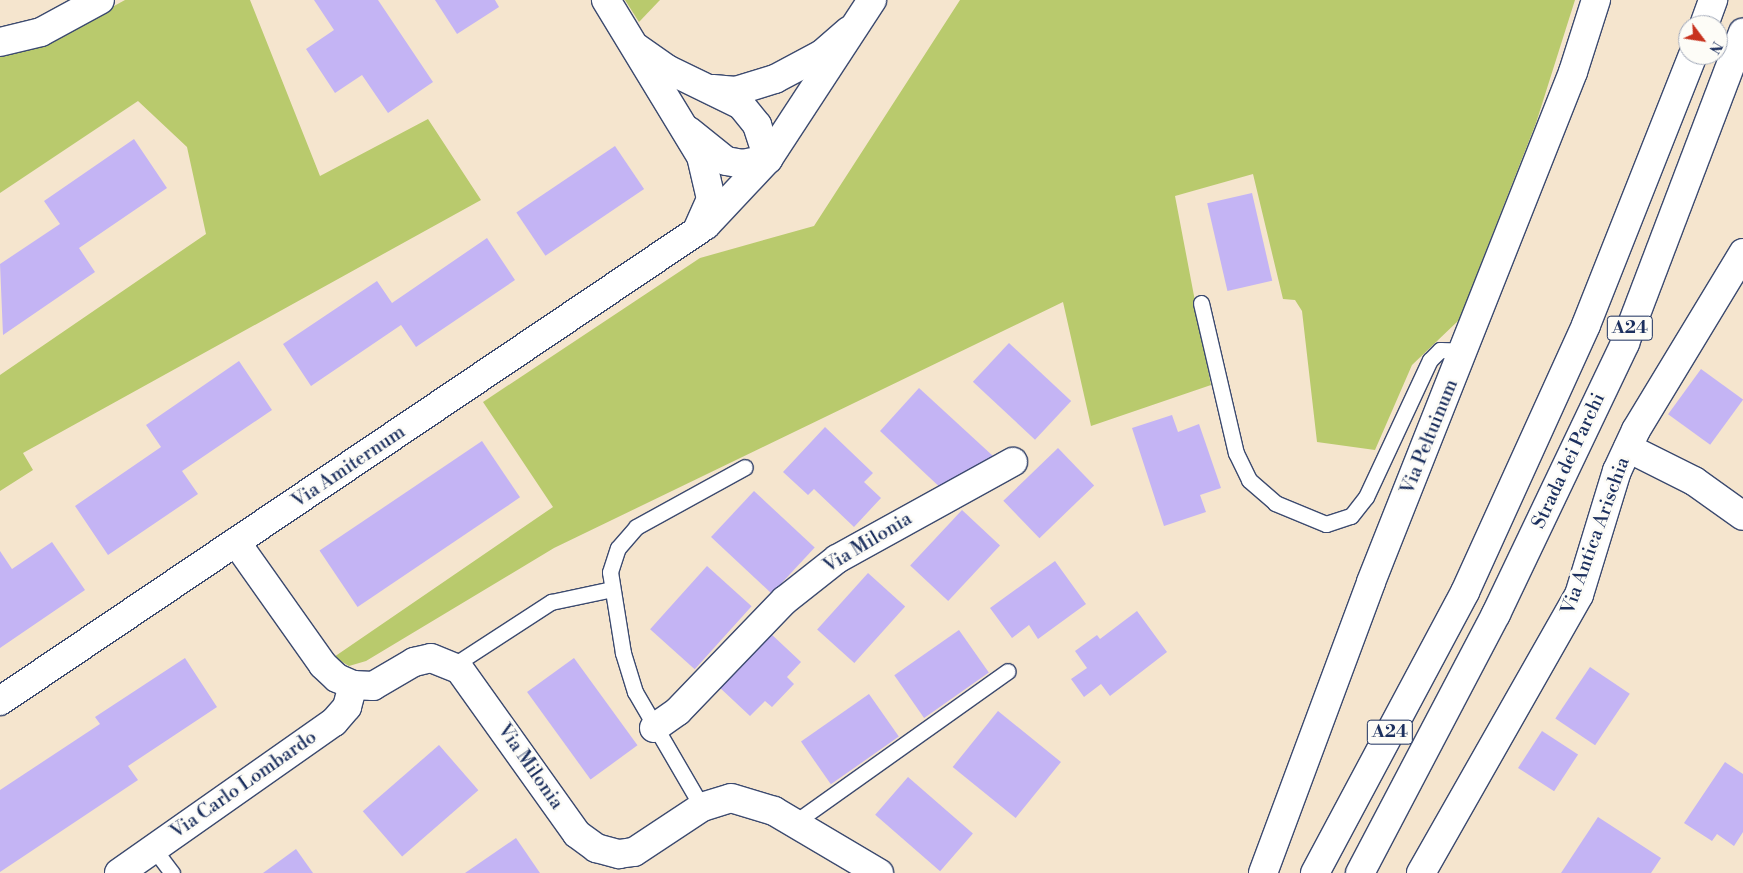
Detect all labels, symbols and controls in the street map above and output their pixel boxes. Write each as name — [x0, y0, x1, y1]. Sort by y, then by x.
north arrow — [1678, 15, 1728, 65]
text: N — [1704, 38, 1726, 57]
road number: A24 — [1606, 312, 1654, 343]
street label: Via Peltuinum — [1397, 376, 1463, 498]
street label: Strada dei Parchi — [1528, 390, 1610, 532]
street label: Via Amiternum — [288, 421, 410, 513]
street label: Via Antica Arischia — [1557, 454, 1635, 618]
street label: Via Milonia — [820, 508, 916, 578]
road number: A24 — [1366, 716, 1414, 748]
street label: Via Milonia — [492, 720, 568, 814]
street label: Via Carlo Lombardo — [167, 726, 321, 844]

